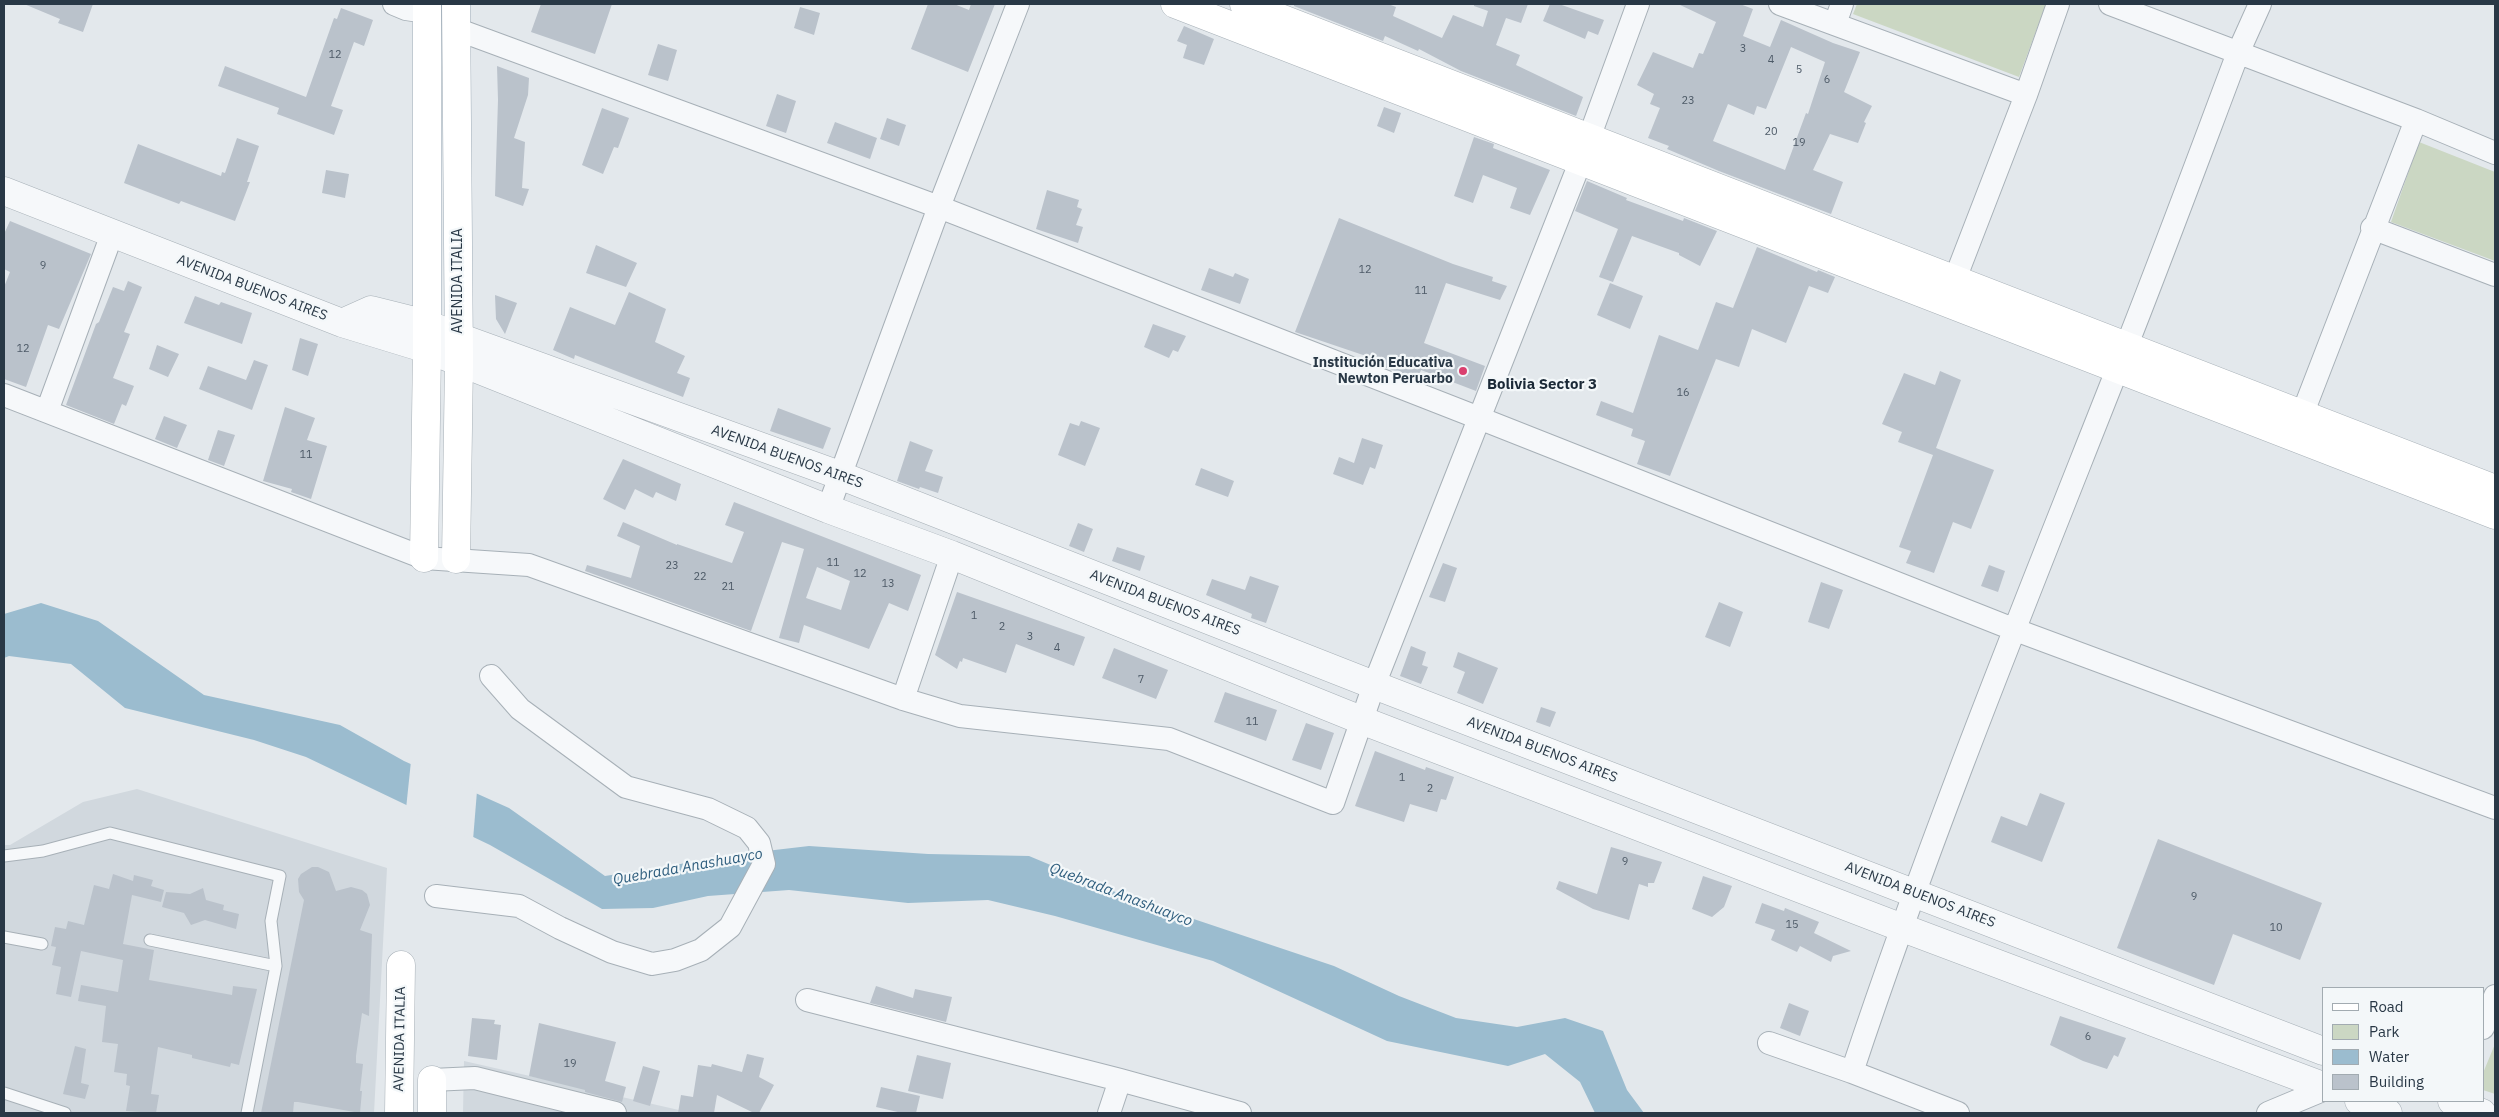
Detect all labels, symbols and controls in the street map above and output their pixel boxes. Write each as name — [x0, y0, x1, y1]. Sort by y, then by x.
house number: 3 — [1740, 42, 1746, 56]
house number: 12 — [328, 48, 342, 62]
house number: 4 — [1768, 53, 1774, 67]
house number: 5 — [1796, 63, 1802, 77]
house number: 6 — [1824, 73, 1830, 87]
house number: 23 — [1681, 94, 1695, 108]
house number: 20 — [1764, 125, 1778, 139]
house number: 19 — [1792, 136, 1806, 150]
street label: AVENIDA ITALIA — [450, 228, 466, 334]
street label: AVENIDA BUENOS AIRES — [174, 251, 330, 325]
house number: 9 — [40, 259, 46, 273]
house number: 12 — [1358, 263, 1372, 277]
house number: 11 — [1414, 284, 1428, 298]
house number: 12 — [16, 342, 30, 356]
place label: Institución Educativa Newton Peruarbo — [1313, 355, 1453, 388]
marker: Institución Educativa Newton Peruarbo — [1457, 365, 1469, 377]
district label: Bolivia Sector 3 — [1487, 376, 1597, 394]
house number: 16 — [1676, 386, 1690, 400]
street label: AVENIDA BUENOS AIRES — [709, 422, 865, 492]
house number: 11 — [299, 448, 313, 462]
house number: 11 — [826, 556, 840, 570]
house number: 23 — [665, 559, 679, 573]
street label: AVENIDA BUENOS AIRES — [1087, 566, 1243, 640]
house number: 12 — [853, 567, 867, 581]
house number: 22 — [693, 570, 707, 584]
house number: 13 — [881, 577, 895, 591]
house number: 21 — [721, 580, 735, 594]
house number: 1 — [971, 609, 977, 623]
house number: 2 — [999, 620, 1005, 634]
house number: 3 — [1027, 630, 1033, 644]
house number: 4 — [1054, 641, 1060, 655]
house number: 7 — [1138, 673, 1144, 687]
street label: AVENIDA BUENOS AIRES — [1464, 713, 1620, 787]
house number: 11 — [1245, 715, 1259, 729]
house number: 1 — [1399, 771, 1405, 785]
house number: 2 — [1427, 782, 1433, 796]
water label: Quebrada Anashuayco — [612, 845, 764, 889]
house number: 9 — [1622, 855, 1628, 869]
street label: AVENIDA BUENOS AIRES — [1842, 858, 1998, 932]
water label: Quebrada Anashuayco — [1047, 859, 1195, 931]
house number: 9 — [2191, 890, 2197, 904]
house number: 15 — [1785, 918, 1799, 932]
house number: 10 — [2269, 921, 2283, 935]
street label: AVENIDA ITALIA — [391, 986, 409, 1092]
legend — [2322, 987, 2484, 1102]
text: Road — [2369, 997, 2404, 1016]
text: Park — [2369, 1022, 2399, 1041]
house number: 6 — [2085, 1030, 2091, 1044]
text: Water — [2369, 1047, 2409, 1066]
house number: 19 — [563, 1057, 577, 1071]
text: Building — [2369, 1072, 2424, 1091]

